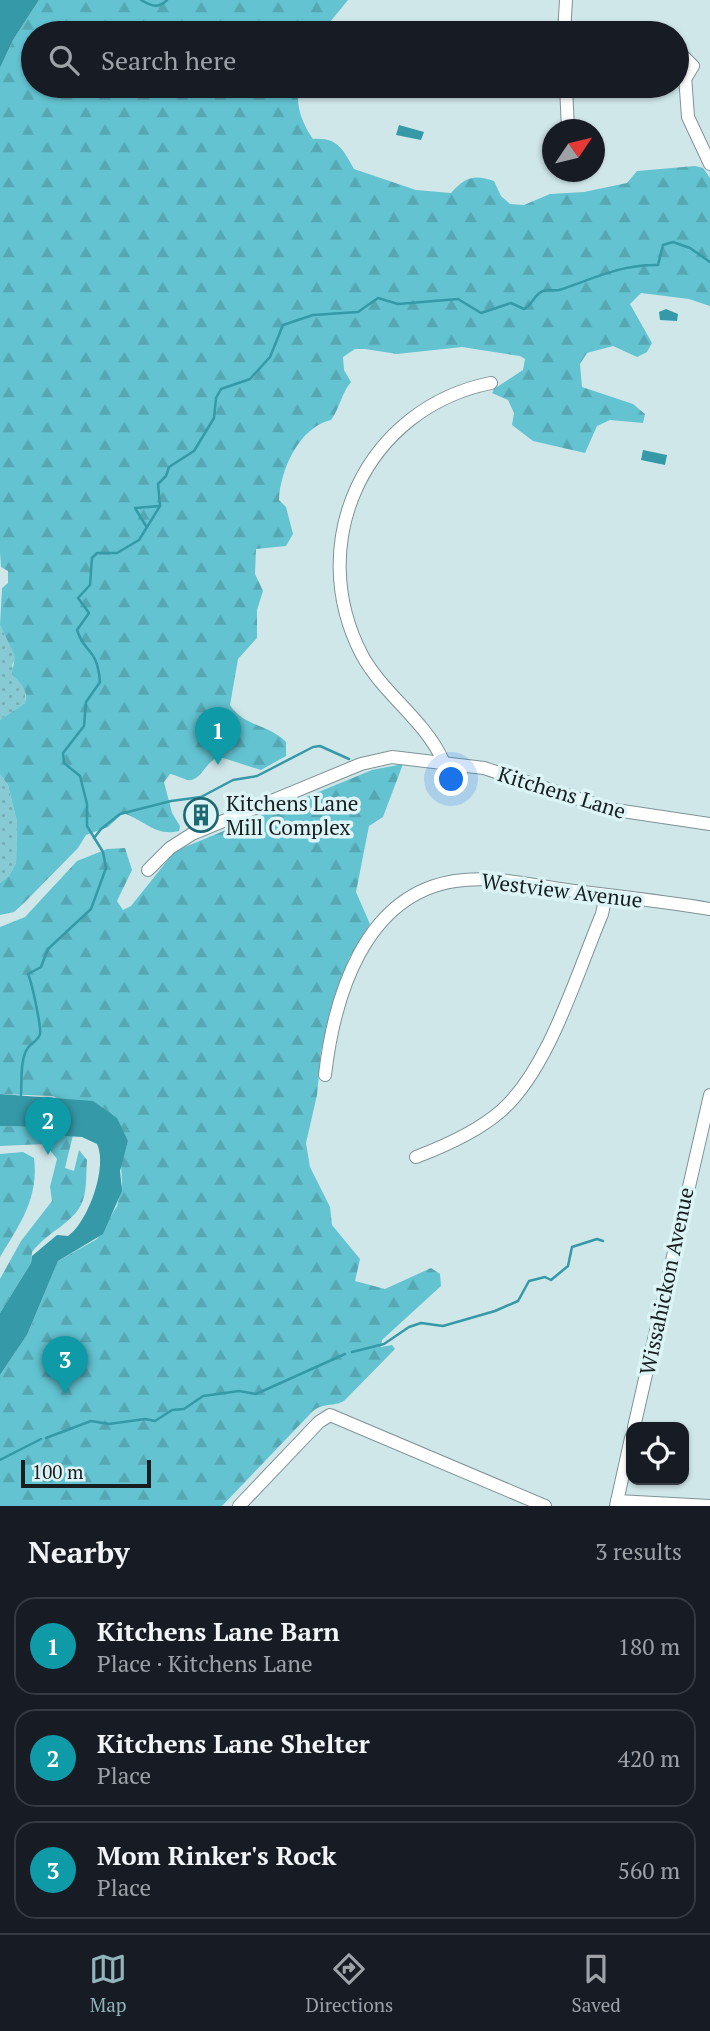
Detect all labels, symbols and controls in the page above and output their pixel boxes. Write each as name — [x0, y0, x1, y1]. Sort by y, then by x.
search box — [21, 21, 689, 98]
icon: search — [45, 41, 83, 79]
text: Search here — [101, 43, 236, 77]
north arrow — [542, 119, 605, 182]
pin: 1 — [195, 707, 241, 765]
street label: Kitchens Lane — [495, 759, 629, 825]
your location — [434, 762, 468, 796]
place label: Kitchens Lane Mill Complex — [226, 789, 358, 841]
building icon: Kitchens Lane Mill Complex — [182, 796, 220, 834]
street label: Westview Avenue — [480, 866, 644, 914]
pin: 2 — [25, 1097, 71, 1155]
street label: Wissahickon Avenue — [632, 1185, 700, 1377]
pin: 3 — [42, 1336, 88, 1394]
map controls — [626, 1422, 689, 1485]
button: locate — [626, 1422, 689, 1485]
scale bar — [21, 1457, 150, 1489]
text: 100 m — [32, 1459, 83, 1484]
text: Nearby — [28, 1532, 130, 1572]
text: 3 results — [595, 1536, 682, 1567]
text: Kitchens Lane Barn — [97, 1614, 340, 1648]
text: 1 — [47, 1631, 60, 1662]
text: 180 m — [618, 1631, 680, 1662]
text: Place · Kitchens Lane — [97, 1648, 313, 1679]
text: Kitchens Lane Shelter — [97, 1726, 370, 1760]
text: 2 — [47, 1743, 60, 1774]
text: 420 m — [618, 1743, 680, 1774]
text: Place — [97, 1760, 151, 1791]
text: Mom Rinker's Rock — [97, 1838, 336, 1872]
text: 3 — [47, 1855, 60, 1886]
text: 560 m — [618, 1855, 680, 1886]
text: Place — [97, 1872, 151, 1903]
tab: Map — [89, 1950, 127, 2017]
tab: Directions — [306, 1950, 393, 2017]
tab: Saved — [572, 1950, 621, 2017]

